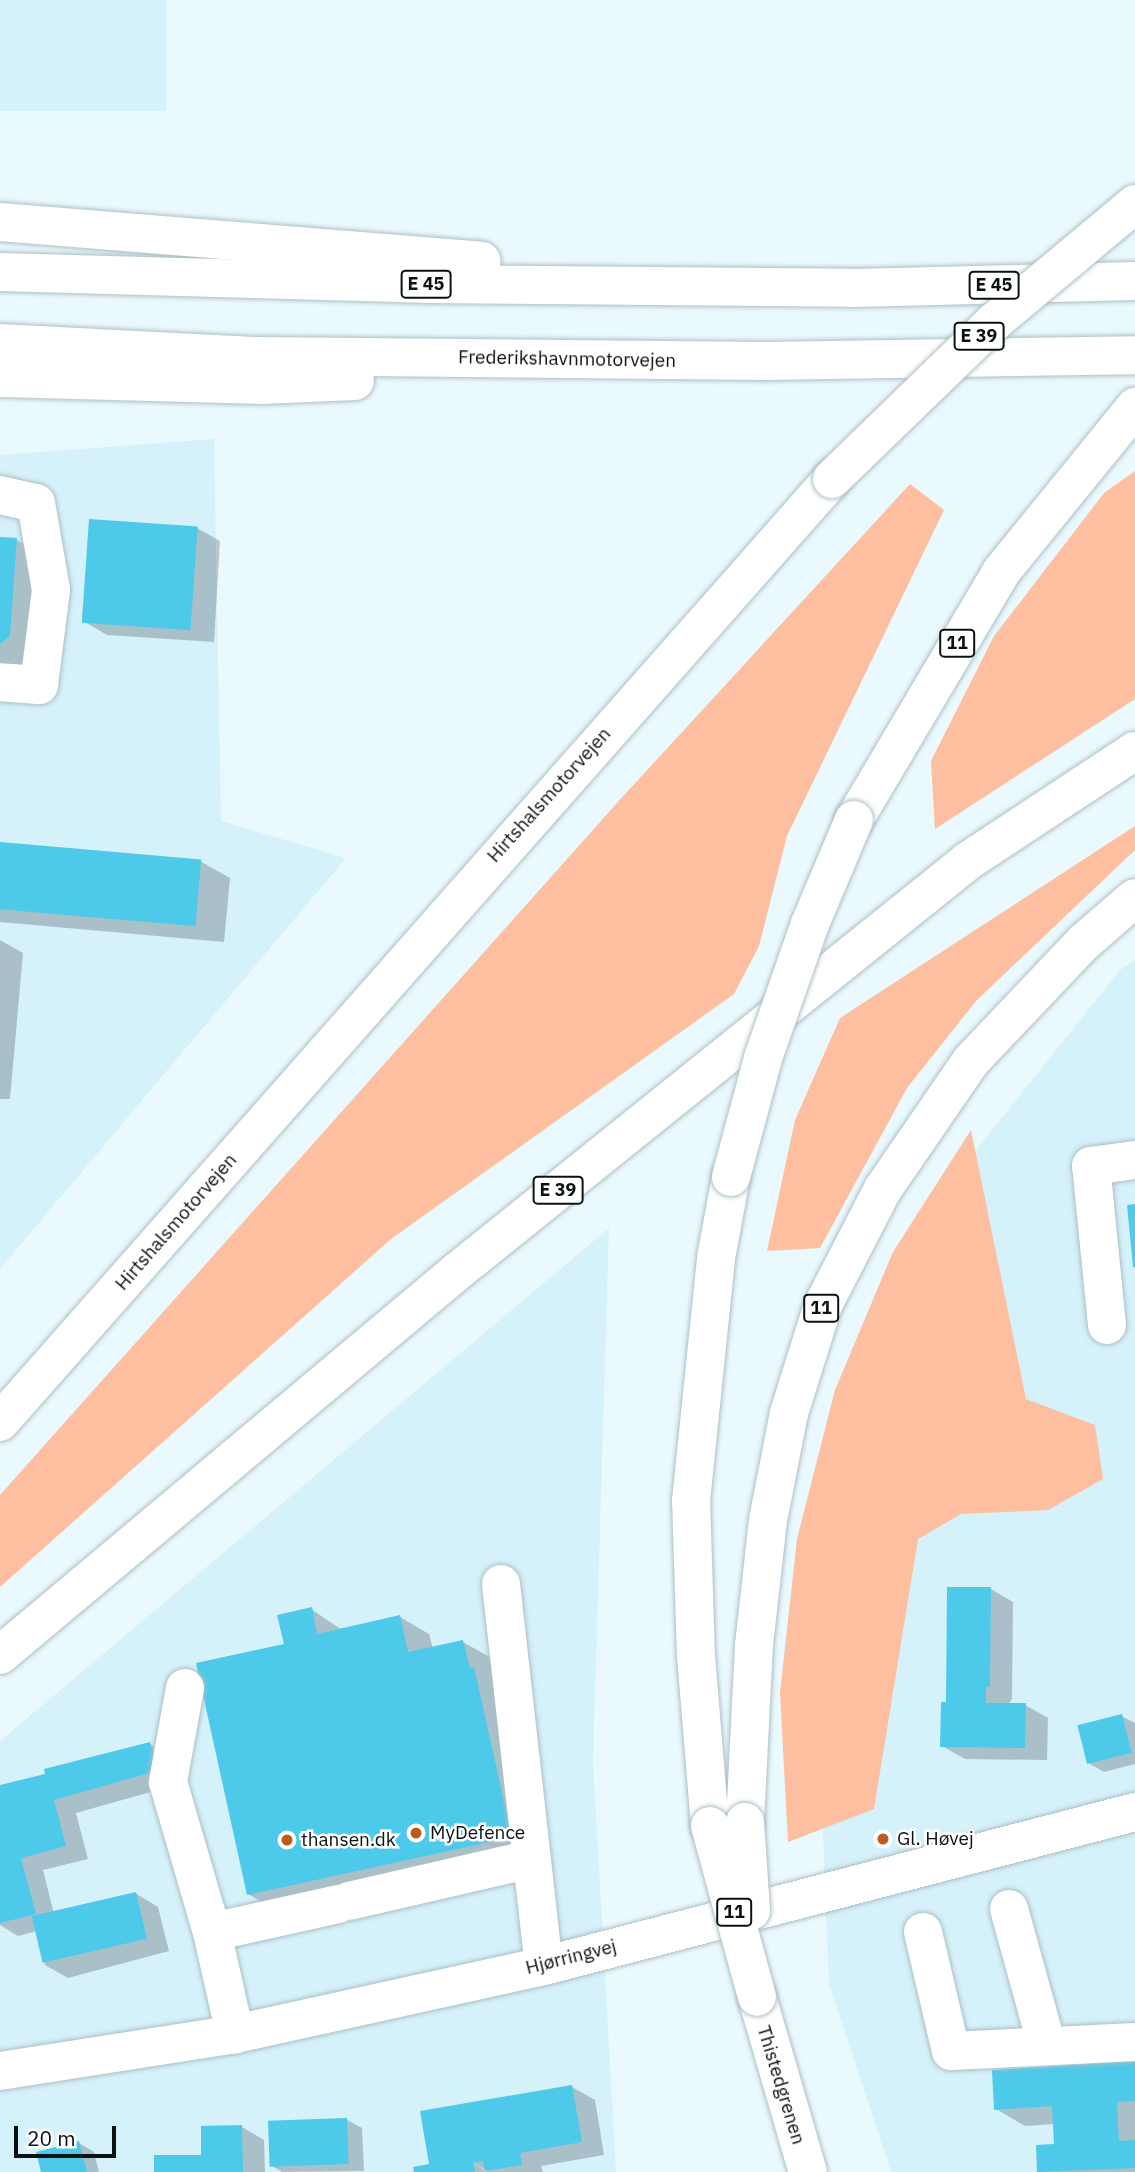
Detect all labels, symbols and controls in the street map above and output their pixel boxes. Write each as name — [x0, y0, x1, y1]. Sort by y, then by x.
road number: E 45 — [400, 270, 452, 298]
road number: E 45 — [968, 270, 1020, 300]
road number: E 39 — [953, 322, 1005, 350]
street label: Frederikshavnmotorvejen — [458, 346, 676, 372]
road number: 11 — [938, 628, 976, 658]
street label: Hirtshalsmotorvejen — [482, 723, 616, 867]
street label: Hirtshalsmotorvejen — [110, 1149, 242, 1295]
road number: E 39 — [532, 1176, 584, 1204]
road number: 11 — [802, 1294, 840, 1322]
place label: MyDefence — [430, 1822, 525, 1844]
marker: MyDefence — [408, 1825, 424, 1841]
place label: Gl. Høvej — [897, 1828, 974, 1850]
place label: thansen.dk — [301, 1829, 396, 1851]
marker: Gl. Høvej — [875, 1831, 891, 1847]
marker: thansen.dk — [279, 1832, 295, 1848]
road number: 11 — [715, 1898, 753, 1926]
street label: Hjørringvej — [523, 1935, 619, 1979]
street label: Thistedgrenen — [752, 2023, 810, 2147]
scale bar — [18, 2112, 119, 2156]
text: 20 m — [27, 2124, 76, 2152]

